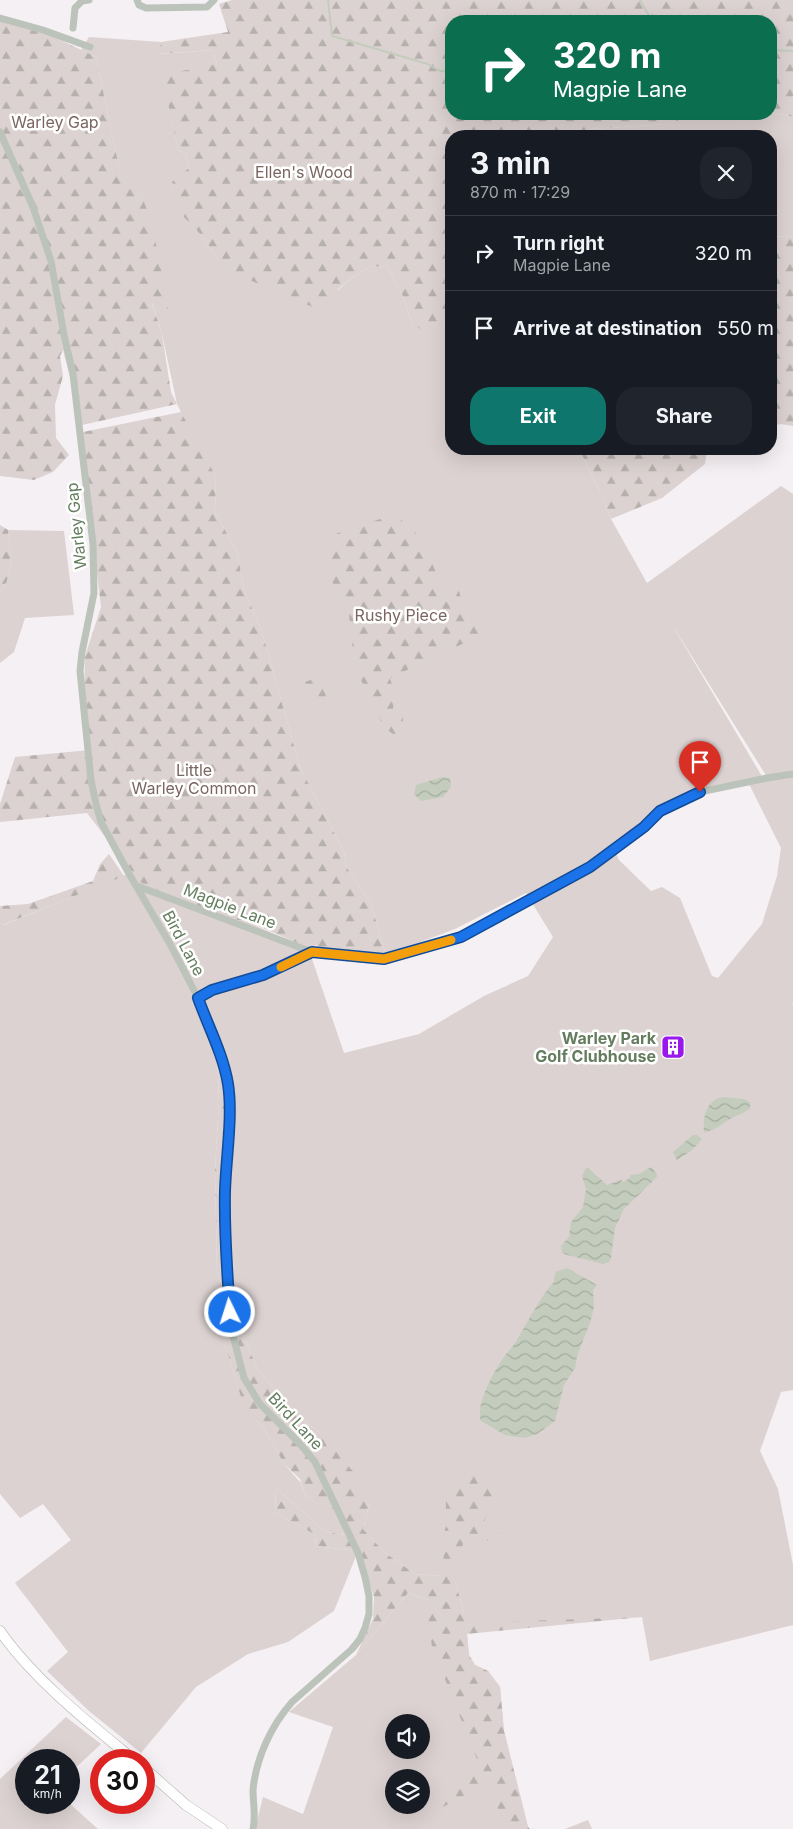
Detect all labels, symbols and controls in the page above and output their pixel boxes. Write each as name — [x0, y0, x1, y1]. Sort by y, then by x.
text: 320 m — [553, 34, 661, 76]
icon: right — [470, 35, 535, 100]
text: Magpie Lane — [553, 76, 687, 102]
park label: Warley Gap — [11, 112, 99, 132]
text: 3 min — [470, 145, 551, 181]
button: close — [700, 147, 752, 199]
park label: Ellen's Wood — [255, 162, 353, 182]
text: 870 m · 17:29 — [470, 182, 570, 202]
text: Turn right — [513, 232, 604, 255]
icon: right — [470, 239, 498, 267]
text: 320 m — [695, 242, 752, 265]
text: Magpie Lane — [513, 255, 611, 275]
icon: arrive — [470, 314, 498, 342]
text: Arrive at destination — [513, 317, 702, 340]
text: 550 m — [717, 317, 774, 340]
button: Exit — [470, 387, 606, 445]
button: Share — [616, 387, 752, 445]
street label: Warley Gap — [61, 482, 91, 570]
park label: Rushy Piece — [355, 605, 447, 625]
pin — [679, 741, 721, 792]
icon: arrive — [686, 748, 714, 776]
park label: Little Warley Common — [132, 760, 256, 798]
street label: Magpie Lane — [181, 879, 279, 933]
street label: Bird Lane — [158, 907, 210, 979]
place label: Warley Park Golf Clubhouse — [535, 1028, 657, 1066]
building icon: Warley Park Golf Clubhouse — [660, 1034, 686, 1060]
position arrow — [203, 1285, 255, 1337]
street label: Bird Lane — [264, 1388, 328, 1454]
map controls — [385, 1714, 430, 1814]
button: sound — [385, 1714, 430, 1759]
speed limit sign: 30 — [90, 1749, 155, 1814]
text: 21 — [34, 1760, 61, 1790]
button: layers — [385, 1769, 430, 1814]
text: km/h — [33, 1786, 62, 1801]

